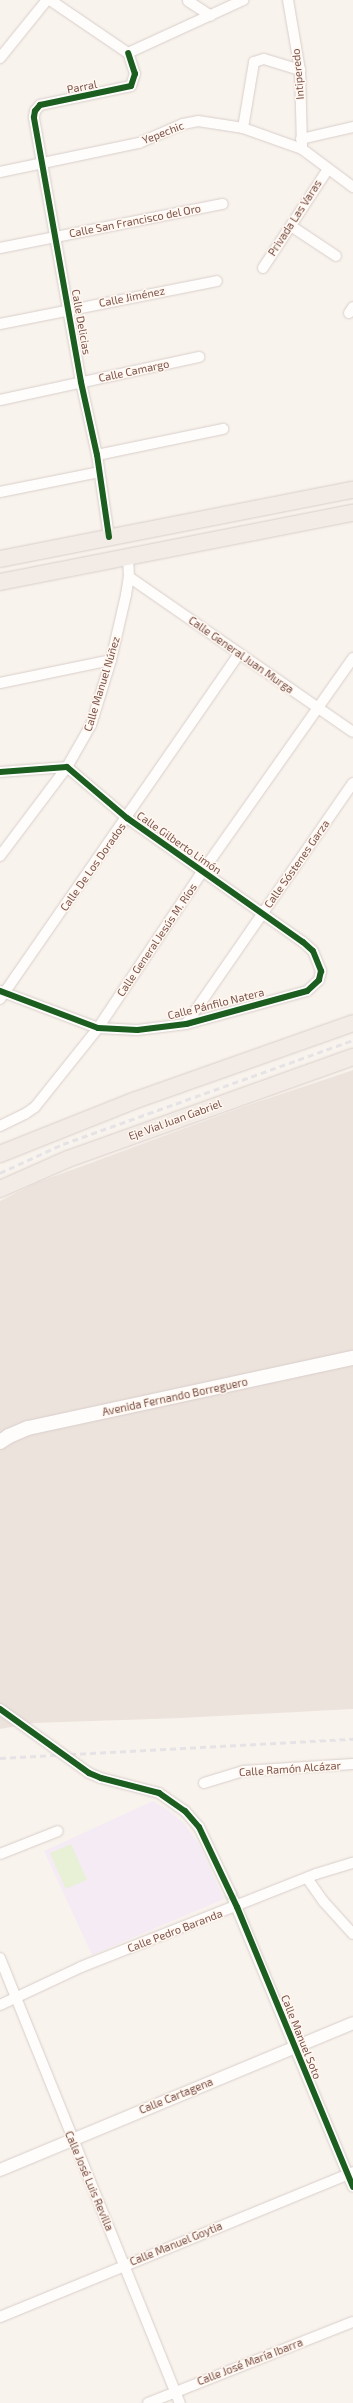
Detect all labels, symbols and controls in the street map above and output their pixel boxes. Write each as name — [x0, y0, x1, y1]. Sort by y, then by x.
street label: Intiperedo — [289, 48, 307, 100]
street label: Parral — [66, 78, 98, 96]
street label: Yepechic — [140, 119, 186, 147]
street label: Privada Las Varas — [265, 177, 325, 259]
street label: Calle San Francisco del Oro — [68, 202, 202, 240]
street label: Calle Jiménez — [98, 284, 166, 310]
street label: Calle Delicias — [69, 288, 93, 356]
street label: Calle Camargo — [97, 357, 171, 385]
street label: Calle General Juan Murga — [186, 614, 296, 696]
street label: Calle Manuel Núñez — [81, 635, 123, 733]
street label: Calle Gilberto Limón — [134, 809, 224, 877]
street label: Calle Sóstenes Garza — [262, 817, 332, 911]
street label: Calle De Los Dorados — [58, 820, 128, 914]
street label: Calle General Jesús M. Ríos — [114, 881, 200, 999]
street label: Calle Pánfilo Natera — [166, 986, 266, 1022]
street label: Eje Vial Juan Gabriel — [126, 1097, 224, 1143]
street label: Avenida Fernando Borreguero — [101, 1375, 249, 1419]
street label: Calle Ramón Alcázar — [238, 1759, 342, 1779]
street label: Calle Pedro Baranda — [126, 1907, 224, 1955]
street label: Calle Manuel Soto — [278, 1993, 324, 2081]
street label: Calle Cartagena — [137, 2075, 215, 2117]
street label: Calle José Luis Revilla — [62, 2129, 116, 2233]
street label: Calle Manuel Goytia — [128, 2219, 224, 2269]
street label: Calle José María Ibarra — [195, 2336, 305, 2388]

